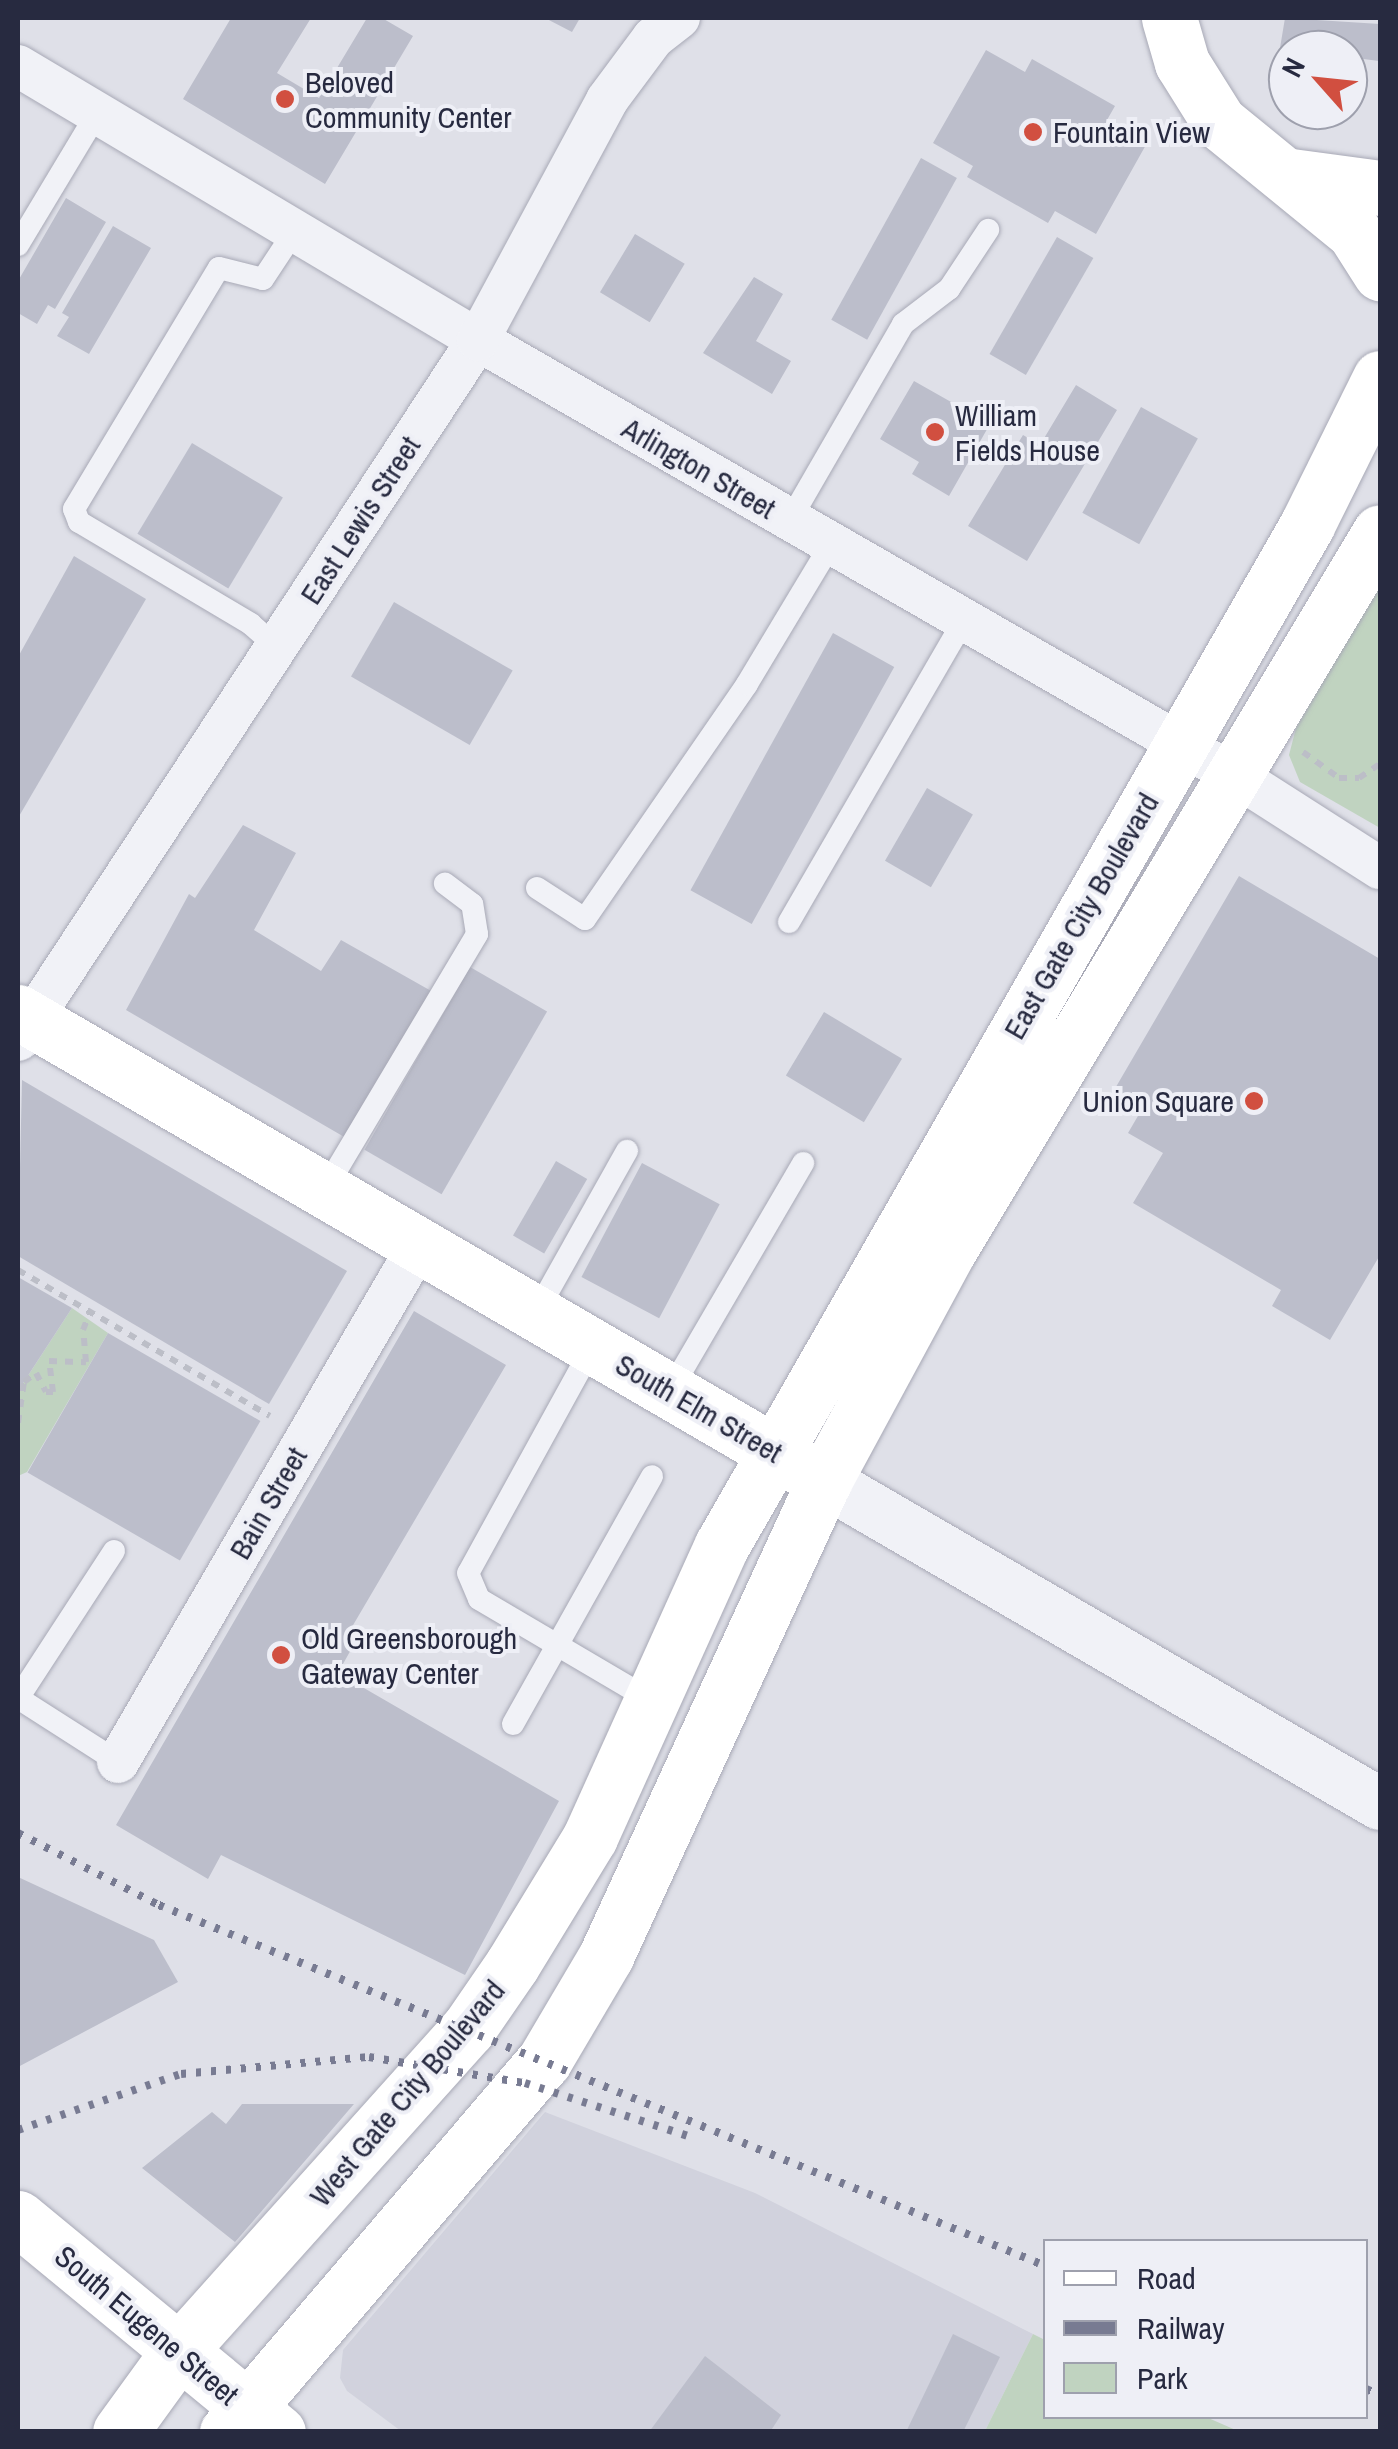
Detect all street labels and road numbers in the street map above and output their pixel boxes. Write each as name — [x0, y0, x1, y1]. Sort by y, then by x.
street label: Arlington Street — [616, 410, 782, 526]
street label: East Lewis Street — [292, 429, 428, 611]
street label: East Gate City Boulevard — [996, 787, 1166, 1045]
street label: South Elm Street — [609, 1346, 789, 1470]
street label: Bain Street — [222, 1441, 314, 1565]
street label: West Gate City Boulevard — [302, 1973, 512, 2213]
street label: South Eugene Street — [48, 2238, 246, 2412]

